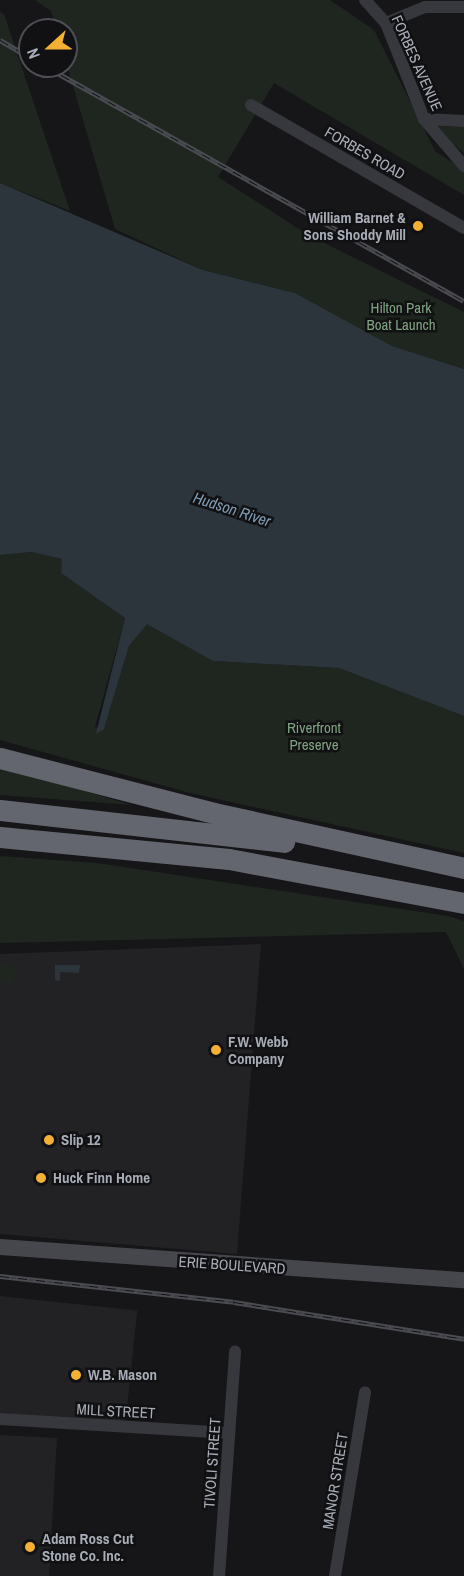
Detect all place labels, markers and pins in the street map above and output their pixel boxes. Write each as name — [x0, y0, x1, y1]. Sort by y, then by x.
place label: William Barnet & Sons Shoddy Mill — [303, 208, 406, 243]
marker: William Barnet & Sons Shoddy Mill — [411, 219, 425, 233]
place label: F.W. Webb Company — [228, 1032, 289, 1067]
marker: F.W. Webb Company — [209, 1043, 223, 1057]
place label: Slip 12 — [61, 1131, 101, 1149]
marker: Slip 12 — [42, 1133, 56, 1147]
place label: Huck Finn Home — [53, 1169, 150, 1187]
marker: Huck Finn Home — [34, 1171, 48, 1185]
place label: W.B. Mason — [88, 1366, 157, 1384]
marker: W.B. Mason — [69, 1368, 83, 1382]
place label: Adam Ross Cut Stone Co. Inc. — [42, 1529, 134, 1564]
marker: Adam Ross Cut Stone Co. Inc. — [23, 1540, 37, 1554]

